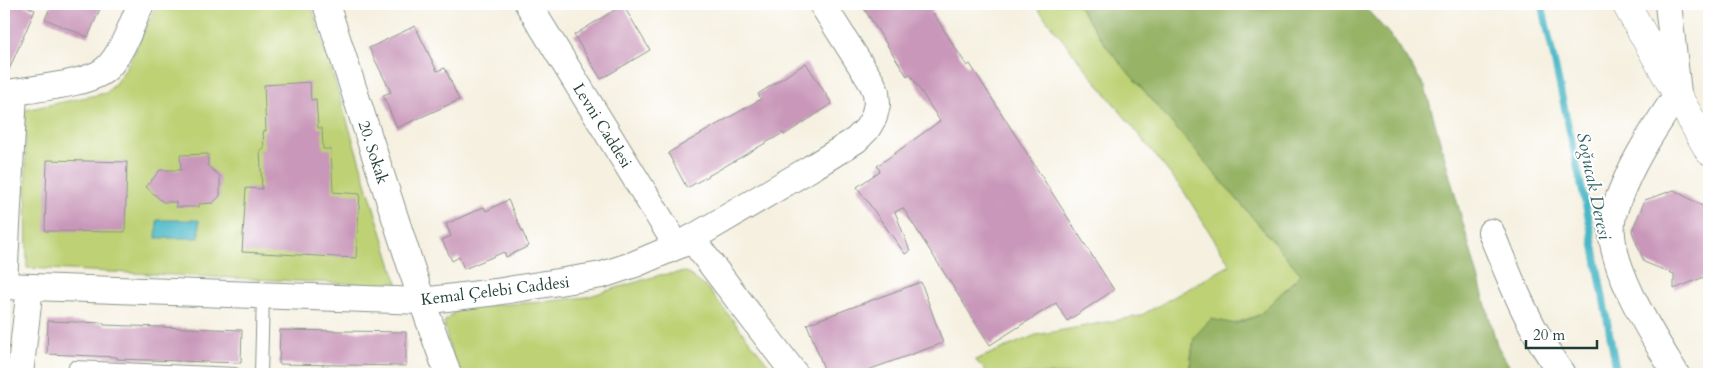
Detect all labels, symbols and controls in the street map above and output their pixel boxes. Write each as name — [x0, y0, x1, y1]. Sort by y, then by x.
street label: Levni Caddesi — [567, 79, 637, 173]
street label: 20. Sokak — [352, 118, 394, 187]
water label: Soğucak Deresi — [1570, 130, 1617, 243]
street label: Kemal Çelebi Caddesi — [420, 271, 571, 311]
scale bar — [1526, 318, 1597, 350]
text: 20 m — [1533, 325, 1565, 345]

